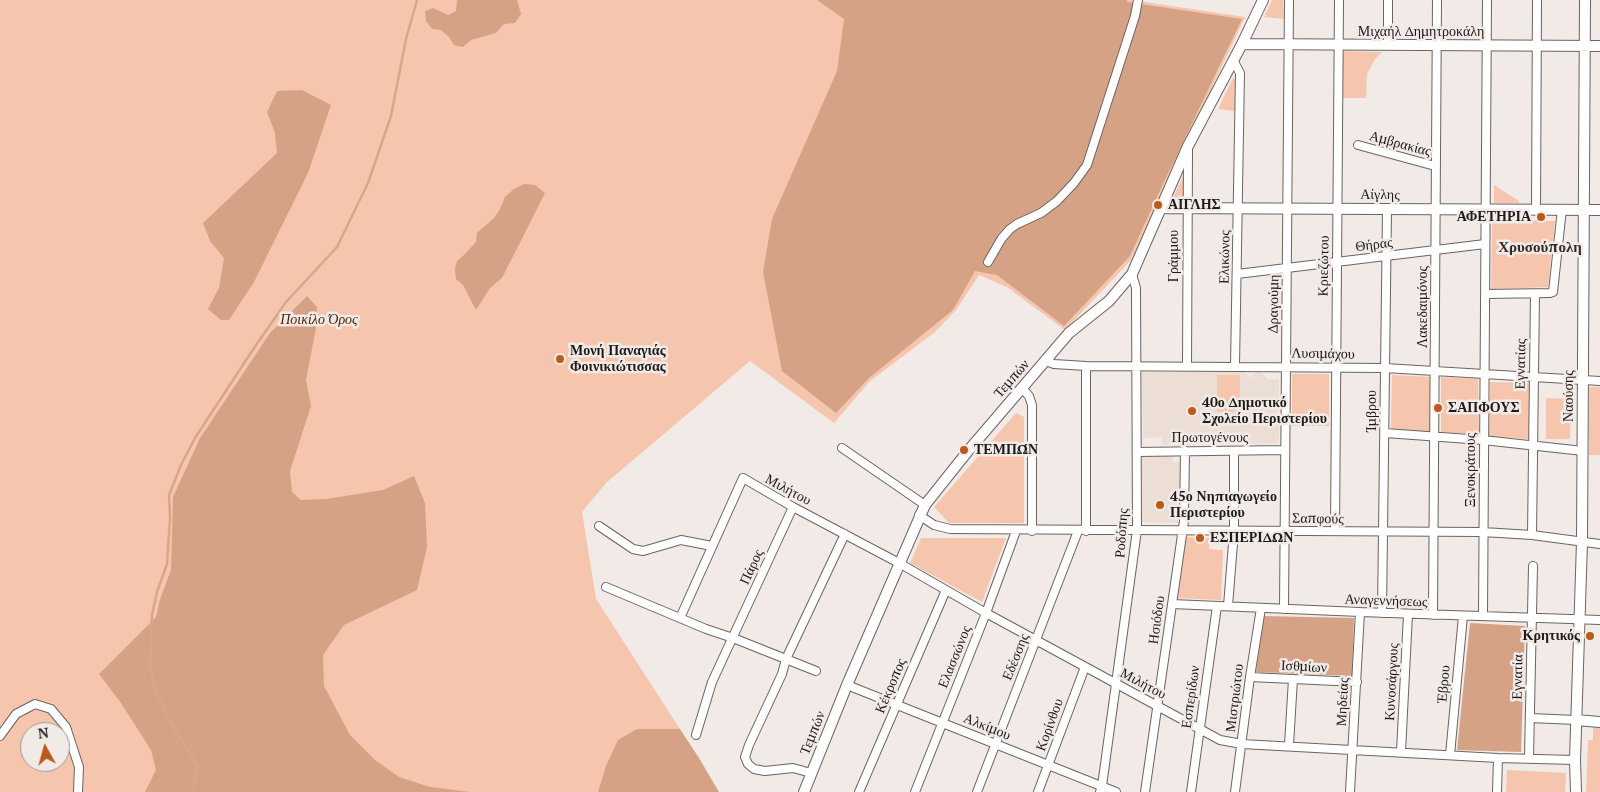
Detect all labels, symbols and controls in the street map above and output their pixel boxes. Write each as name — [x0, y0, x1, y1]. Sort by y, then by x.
street label: Μιχαήλ Δημητροκάλη — [1358, 24, 1484, 40]
street label: Αμβρακίας — [1367, 128, 1433, 160]
street label: Αίγλης — [1360, 186, 1400, 204]
place label: ΑΙΓΛΗΣ — [1168, 197, 1221, 213]
marker: ΑΙΓΛΗΣ — [1152, 199, 1164, 211]
place label: ΑΦΕΤΗΡΙΑ — [1457, 209, 1531, 225]
marker: ΑΦΕΤΗΡΙΑ — [1535, 211, 1547, 223]
street label: Γράμμου — [1166, 230, 1182, 282]
street label: Ελικώνος — [1216, 230, 1234, 284]
street label: Θήρας — [1354, 234, 1394, 256]
street label: Κριεζώτου — [1315, 235, 1333, 297]
district label: Χρυσούπολη — [1498, 239, 1582, 257]
street label: Λακεδαιμόνος — [1415, 266, 1431, 348]
street label: Δραγούμη — [1265, 274, 1283, 334]
park label: Ποικίλο Όρος — [280, 312, 358, 328]
street label: Εγνατίας — [1512, 339, 1530, 389]
place label: Μονή Παναγιάς Φοινικιώτισσας — [570, 343, 666, 376]
street label: Λυσιμάχου — [1291, 345, 1355, 363]
marker: Μονή Παναγιάς Φοινικιώτισσας — [554, 353, 566, 365]
street label: Τεμπών — [991, 356, 1033, 402]
street label: Ναούσης — [1561, 370, 1577, 422]
street label: Ίμβρου — [1364, 390, 1380, 432]
place label: 40ο Δημοτικό Σχολείο Περιστερίου — [1202, 395, 1327, 428]
place label: ΣΑΠΦΟΥΣ — [1448, 400, 1520, 416]
marker: ΣΑΠΦΟΥΣ — [1432, 402, 1444, 414]
marker: 40ο Δημοτικό Σχολείο Περιστερίου — [1186, 405, 1198, 417]
street label: Πρωτογένους — [1172, 430, 1248, 446]
street label: Ξενοκράτους — [1463, 433, 1479, 507]
place label: ΤΕΜΠΏΝ — [974, 442, 1038, 458]
marker: ΤΕΜΠΏΝ — [958, 444, 970, 456]
street label: Μιλήτου — [762, 471, 814, 509]
place label: 45ο Νηπιαγωγείο Περιστερίου — [1170, 489, 1277, 522]
marker: 45ο Νηπιαγωγείο Περιστερίου — [1154, 499, 1166, 511]
street label: Ροδόπης — [1112, 508, 1132, 558]
street label: Σαπφούς — [1292, 510, 1344, 528]
place label: ΕΣΠΕΡΙΔΩΝ — [1210, 530, 1293, 546]
marker: ΕΣΠΕΡΙΔΩΝ — [1194, 532, 1206, 544]
street label: Πάρος — [737, 547, 767, 587]
street label: Αναγεννήσεως — [1344, 591, 1428, 611]
street label: Ησιόδου — [1145, 595, 1169, 645]
street label: Ελασσώνος — [935, 623, 975, 691]
place label: Κρητικός — [1523, 628, 1580, 644]
marker: Κρητικός — [1584, 630, 1596, 642]
street label: Εδέσσης — [999, 631, 1033, 683]
street label: Κυνοσάργους — [1382, 643, 1402, 721]
street label: Εγνατία — [1509, 654, 1527, 700]
street label: Κέκροπος — [872, 656, 910, 716]
street label: Ισθμίων — [1280, 657, 1328, 677]
street label: Μιστριώτου — [1222, 663, 1248, 733]
street label: Εσπερίδων — [1178, 664, 1204, 730]
street label: Έβρου — [1434, 664, 1454, 704]
street label: Μιλήτου — [1117, 665, 1169, 703]
street label: Μηδείας — [1333, 677, 1353, 727]
street label: Κορίνθου — [1033, 696, 1067, 754]
street label: Τεμπών — [797, 709, 829, 757]
street label: Αλκίμου — [961, 710, 1013, 744]
north arrow — [20, 722, 70, 772]
text: N — [37, 723, 50, 743]

